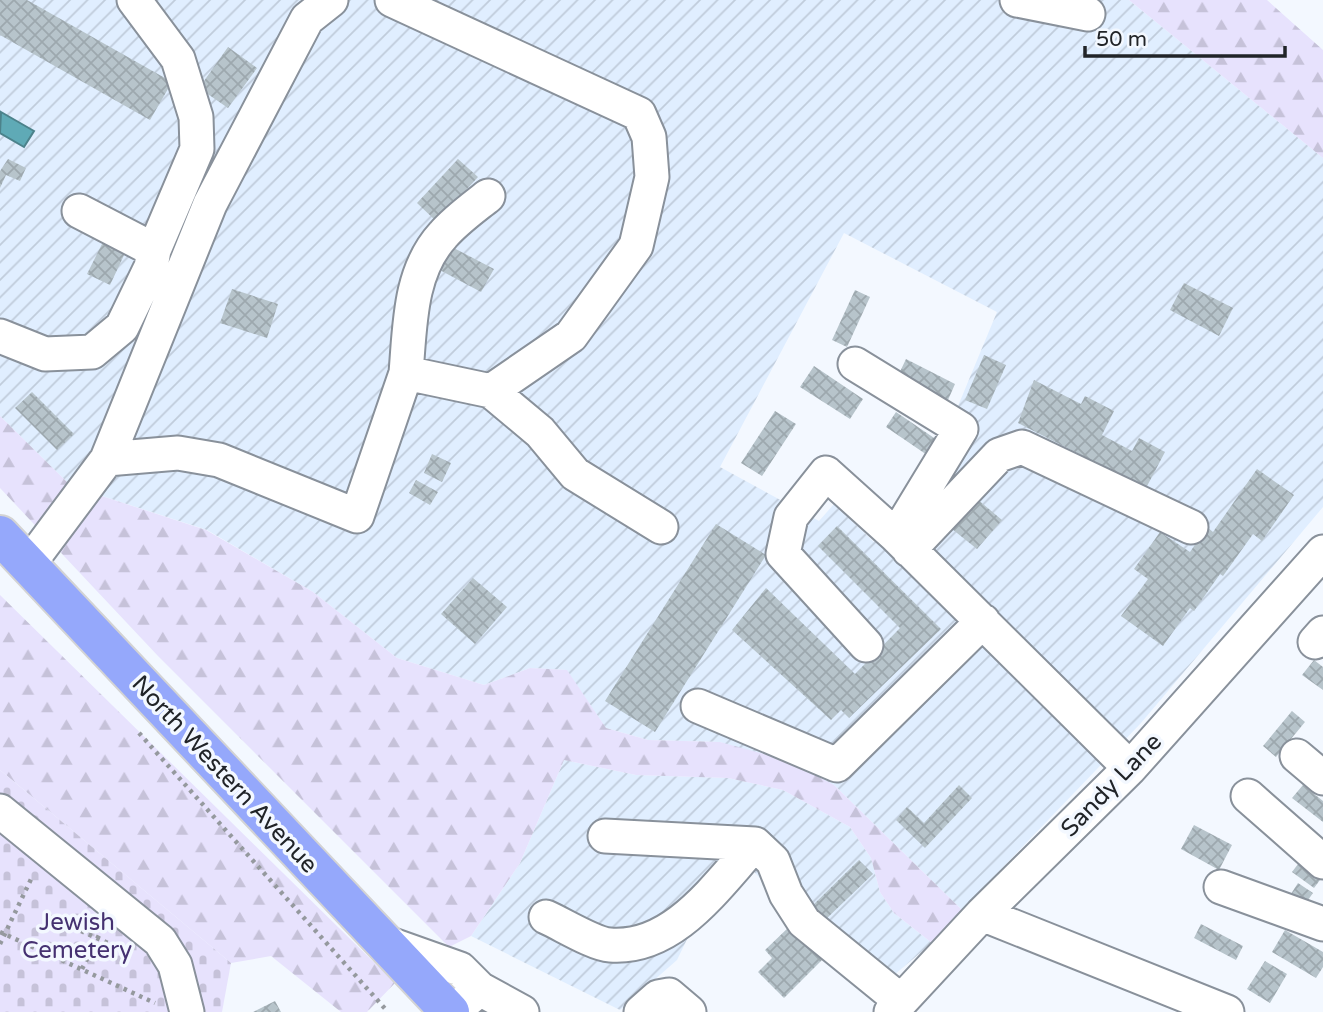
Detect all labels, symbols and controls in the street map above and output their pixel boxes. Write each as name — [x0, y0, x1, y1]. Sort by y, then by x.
scale bar — [1085, 14, 1284, 58]
text: 50 m — [1096, 27, 1147, 52]
street label: North Western Avenue — [126, 670, 324, 879]
street label: Sandy Lane — [1055, 728, 1168, 843]
park label: Jewish Cemetery — [22, 908, 132, 965]

